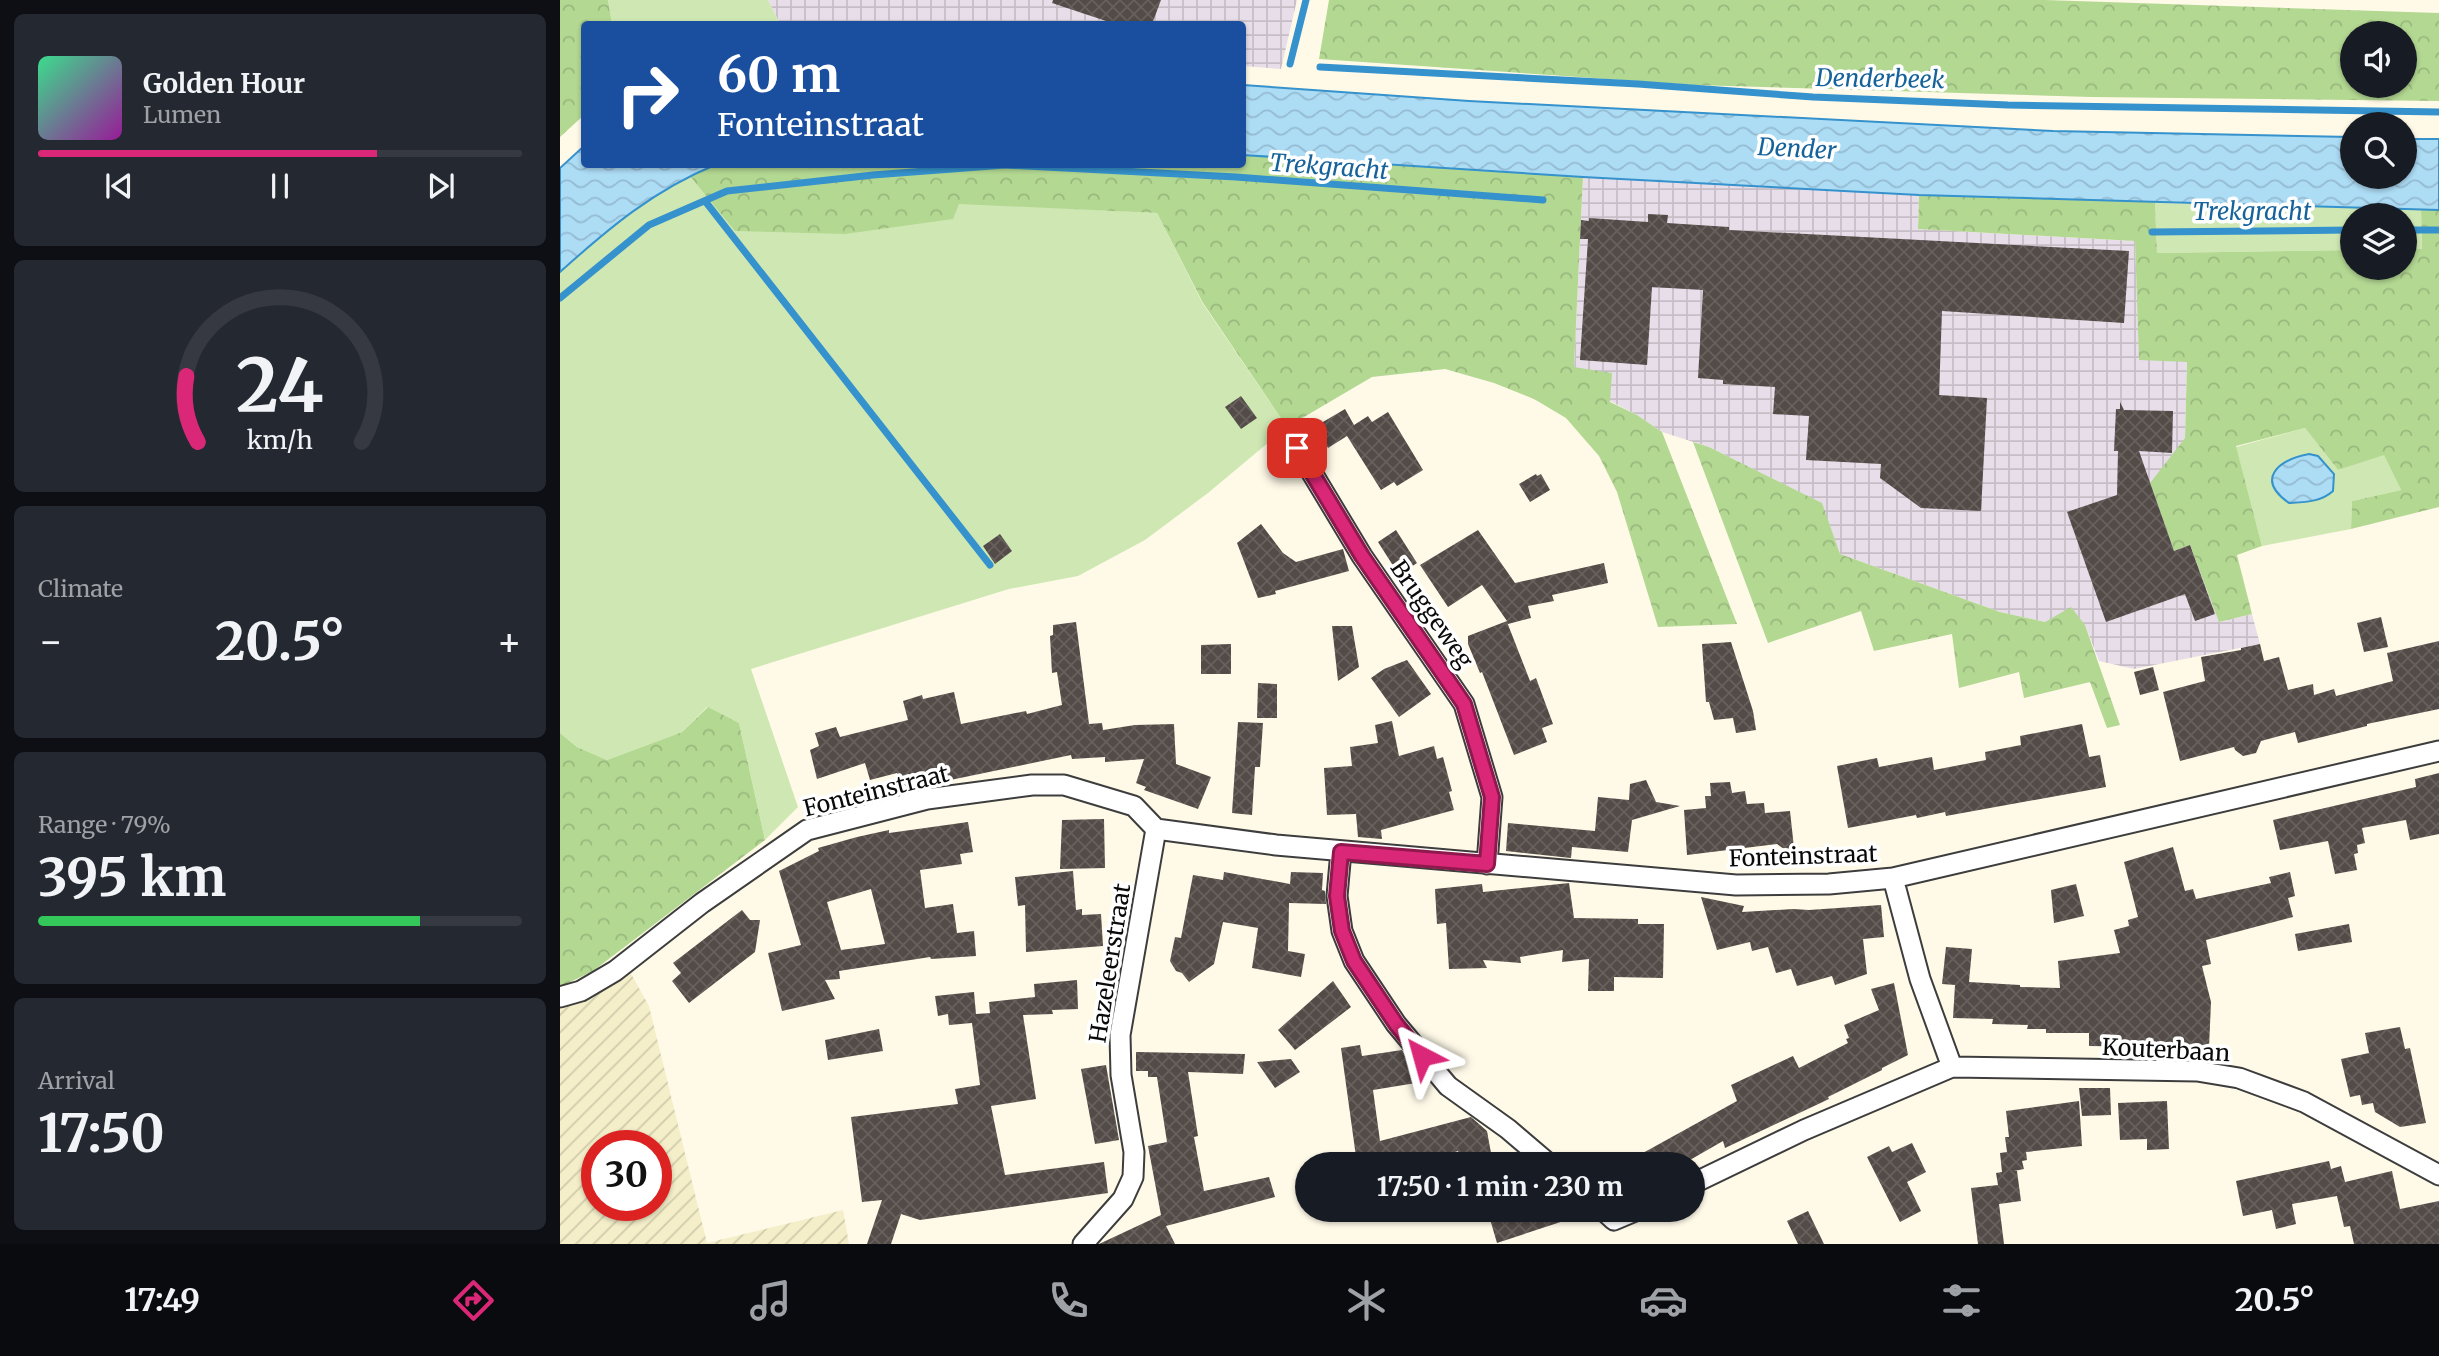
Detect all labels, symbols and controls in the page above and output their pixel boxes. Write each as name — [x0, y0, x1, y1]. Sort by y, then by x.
map controls — [2340, 21, 2417, 280]
button: sound — [2340, 21, 2417, 98]
text: 60 m — [717, 44, 840, 105]
icon: right — [602, 49, 693, 140]
water label: Denderbeek — [1814, 62, 1945, 95]
text: Golden Hour — [143, 67, 305, 100]
text: Lumen — [143, 100, 221, 129]
text: Fonteinstraat — [717, 105, 924, 145]
button: search — [2340, 112, 2417, 189]
water label: Dender — [1756, 131, 1838, 166]
water label: Trekgracht — [1269, 147, 1390, 186]
icon: previous — [100, 167, 138, 205]
icon: pause — [261, 167, 299, 205]
icon: next — [422, 167, 460, 205]
water label: Trekgracht — [2193, 196, 2312, 227]
button: layers — [2340, 203, 2417, 280]
text: 24 — [236, 340, 324, 432]
pin — [1267, 418, 1327, 478]
text: km/h — [247, 424, 313, 456]
icon: arrive — [1278, 429, 1316, 467]
street label: Bruggeweg — [1385, 554, 1480, 673]
text: Climate — [38, 574, 123, 603]
text: 20.5° — [215, 609, 345, 674]
text: − — [38, 618, 63, 665]
text: + — [497, 618, 522, 665]
street label: Fonteinstraat — [800, 758, 952, 823]
text: Range · 79% — [38, 810, 171, 839]
street label: Fonteinstraat — [1728, 838, 1878, 873]
text: 395 km — [38, 845, 226, 910]
street label: Hazeleerstraat — [1083, 881, 1136, 1045]
position arrow — [1385, 1019, 1459, 1093]
street label: Kouterbaan — [2101, 1032, 2231, 1067]
text: Arrival — [38, 1066, 115, 1095]
text: 17:50 — [38, 1101, 165, 1166]
speed limit sign: 30 — [581, 1130, 672, 1221]
text: 17:50 · 1 min · 230 m — [1377, 1170, 1623, 1203]
icon: directions — [449, 1276, 498, 1325]
icon: music — [746, 1276, 795, 1325]
icon: phone — [1044, 1276, 1093, 1325]
icon: climate — [1342, 1276, 1391, 1325]
icon: car — [1639, 1276, 1688, 1325]
icon: filters — [1937, 1276, 1986, 1325]
text: 17:49 — [124, 1280, 200, 1320]
text: 20.5° — [2235, 1280, 2315, 1320]

